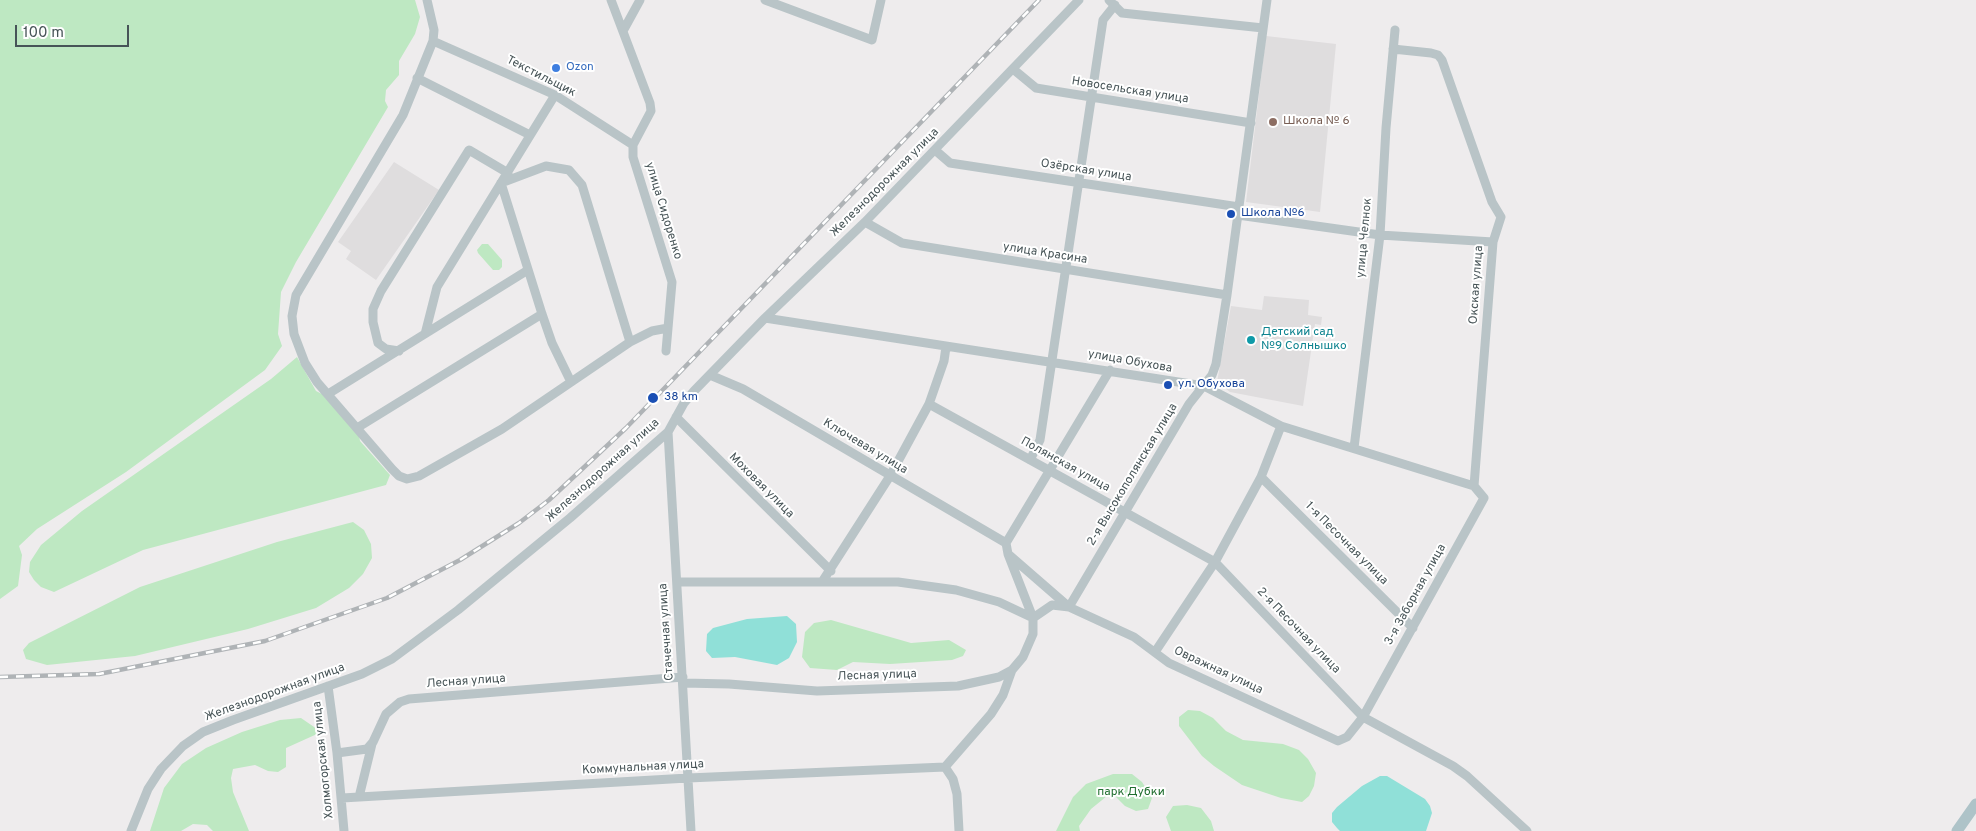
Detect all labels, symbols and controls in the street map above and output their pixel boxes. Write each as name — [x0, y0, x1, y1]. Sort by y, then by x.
scale bar — [18, 15, 131, 47]
text: 100 m — [23, 24, 64, 43]
street label: Текстильщик — [504, 53, 578, 101]
place label: Ozon — [566, 61, 594, 75]
marker: Ozon — [550, 62, 562, 74]
street label: Новосельская улица — [1070, 75, 1190, 107]
place label: Школа № 6 — [1283, 115, 1350, 129]
marker: Школа № 6 — [1267, 116, 1279, 128]
street label: Железнодорожная улица — [828, 126, 942, 240]
street label: Озёрская улица — [1039, 157, 1133, 185]
street label: улица Сидоренко — [641, 161, 685, 261]
street label: улица Челнок — [1354, 197, 1376, 279]
place label: Школа №6 — [1241, 207, 1305, 221]
marker: Школа №6 — [1225, 208, 1237, 220]
street label: улица Красина — [1002, 240, 1088, 268]
street label: Окская улица — [1467, 245, 1487, 325]
place label: Детский сад №9 Солнышко — [1261, 326, 1347, 354]
marker: Детский сад №9 Солнышко — [1245, 334, 1257, 346]
street label: улица Обухова — [1087, 348, 1173, 376]
place label: ул. Обухова — [1178, 378, 1245, 392]
marker: ул. Обухова — [1162, 379, 1174, 391]
marker: 38 km — [646, 391, 660, 405]
place label: 38 km — [664, 391, 698, 405]
street label: 2-я Высокополянская улица — [1085, 401, 1181, 549]
street label: Железнодорожная улица — [543, 416, 663, 526]
street label: Ключевая улица — [820, 416, 910, 478]
street label: Полянская улица — [1018, 435, 1112, 495]
street label: Моховая улица — [725, 450, 797, 522]
street label: 1-я Песочная улица — [1302, 500, 1390, 588]
street label: 3-я Заборная улица — [1382, 542, 1450, 648]
street label: Стачечная улица — [656, 583, 678, 681]
street label: 2-я Песочная улица — [1253, 585, 1343, 677]
street label: Овражная улица — [1171, 644, 1265, 698]
street label: Железнодорожная улица — [203, 661, 347, 725]
street label: Лесная улица — [837, 667, 917, 685]
street label: Лесная улица — [426, 672, 506, 692]
street label: Холмогорская улица — [311, 701, 337, 819]
street label: Коммунальная улица — [582, 758, 704, 778]
park label: парк Дубки — [1097, 786, 1165, 800]

